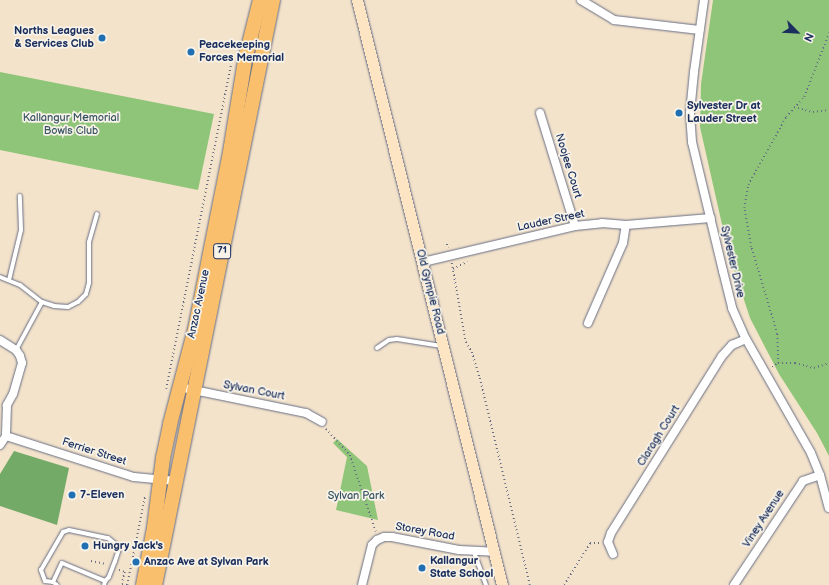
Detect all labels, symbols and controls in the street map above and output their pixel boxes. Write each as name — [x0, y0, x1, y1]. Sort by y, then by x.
north arrow — [777, 12, 817, 52]
place label: Norths Leagues & Services Club — [14, 25, 94, 51]
text: N — [801, 31, 816, 43]
marker: Norths Leagues & Services Club — [97, 33, 107, 43]
place label: Peacekeeping Forces Memorial — [199, 39, 284, 65]
marker: Peacekeeping Forces Memorial — [186, 47, 196, 57]
place label: Sylvester Dr at Lauder Street — [687, 100, 760, 126]
marker: Sylvester Dr at Lauder Street — [674, 108, 684, 118]
park label: Kallangur Memorial Bowls Club — [23, 112, 119, 138]
street label: Noojee Court — [552, 132, 584, 200]
street label: Lauder Street — [516, 207, 586, 235]
street label: Sylvester Drive — [717, 225, 747, 299]
road number: 71 — [213, 243, 231, 259]
street label: Old Gympie Road — [413, 248, 447, 336]
street label: Anzac Avenue — [185, 268, 213, 340]
street label: Sylvan Court — [222, 379, 286, 403]
street label: Claragh Court — [635, 403, 683, 469]
street label: Ferrier Street — [60, 435, 128, 469]
street label: Viney Avenue — [740, 487, 788, 551]
place label: 7-Eleven — [80, 488, 124, 502]
park label: Sylvan Park — [328, 489, 384, 503]
marker: 7-Eleven — [67, 490, 77, 500]
street label: Storey Road — [394, 520, 456, 544]
place label: Hungry Jack's — [93, 539, 163, 553]
marker: Hungry Jack's — [80, 541, 90, 551]
place label: Anzac Ave at Sylvan Park — [144, 555, 269, 569]
place label: Kallangur State School — [430, 555, 493, 581]
marker: Anzac Ave at Sylvan Park — [131, 557, 141, 567]
marker: Kallangur State School — [417, 563, 427, 573]

